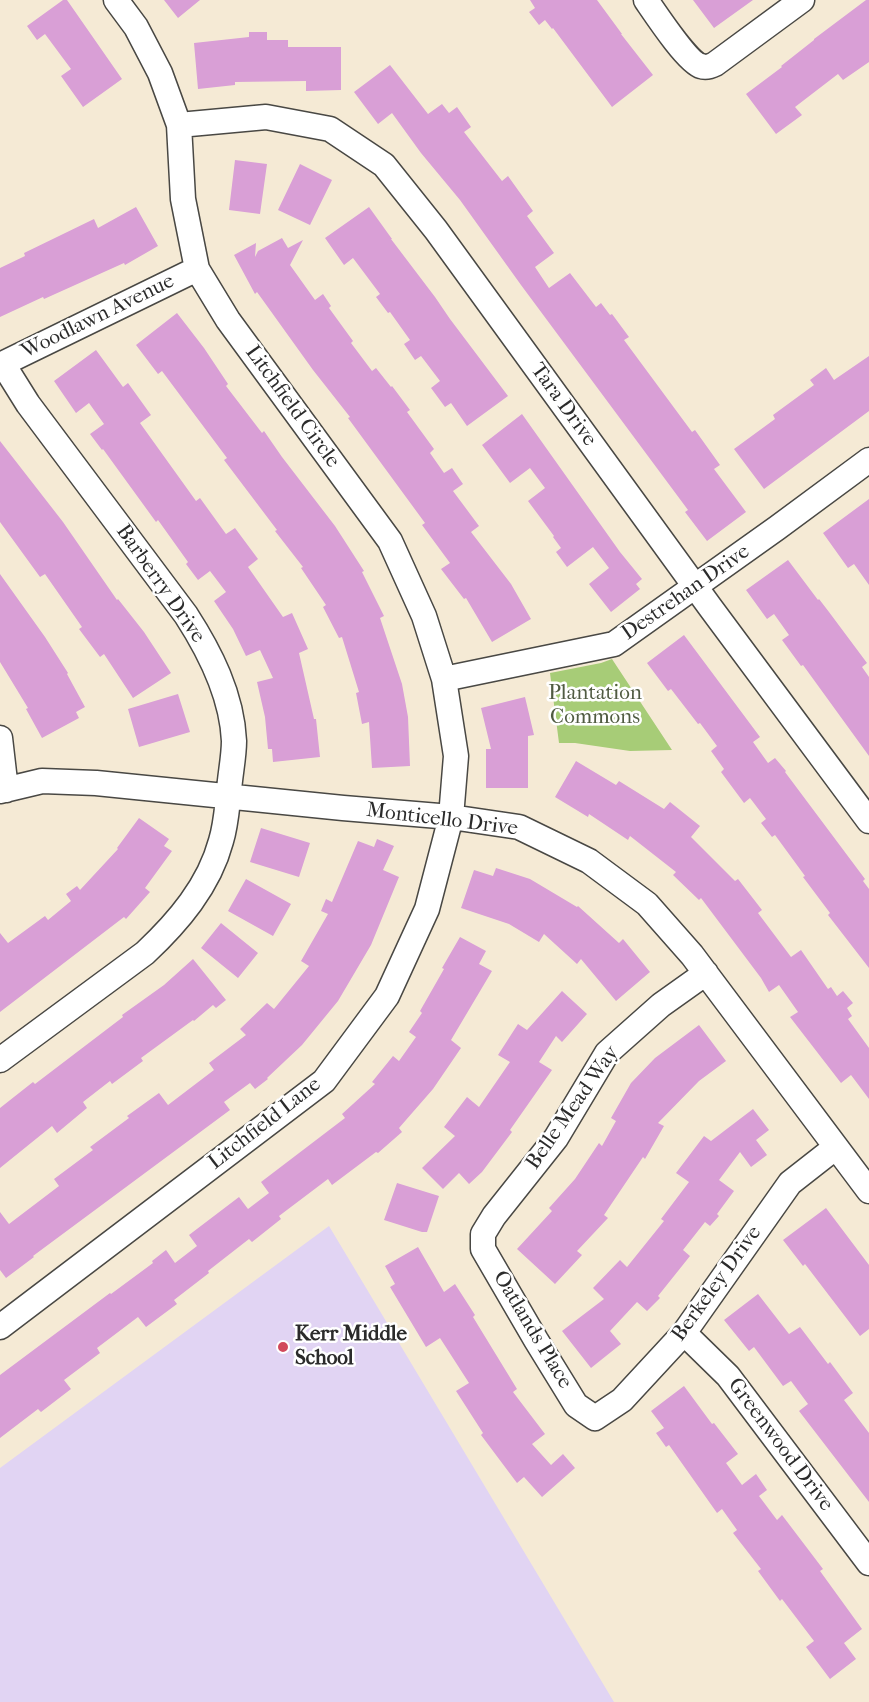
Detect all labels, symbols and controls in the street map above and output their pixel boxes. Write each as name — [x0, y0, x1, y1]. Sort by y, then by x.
street label: Woodlawn Avenue — [17, 269, 179, 365]
street label: Litchfield Circle — [239, 341, 345, 473]
street label: Tara Drive — [524, 359, 602, 451]
street label: Barberry Drive — [110, 520, 210, 648]
street label: Destrehan Drive — [617, 540, 755, 646]
park label: Plantation Commons — [548, 681, 642, 731]
street label: Monticello Drive — [365, 798, 519, 842]
street label: Belle Mead Way — [521, 1041, 625, 1175]
street label: Litchfield Lane — [204, 1072, 326, 1176]
street label: Berkeley Drive — [667, 1221, 767, 1347]
street label: Oatlands Place — [487, 1267, 577, 1393]
place label: Kerr Middle School — [295, 1322, 407, 1372]
marker: Kerr Middle School — [276, 1340, 290, 1354]
street label: Greenwood Drive — [722, 1374, 838, 1516]

